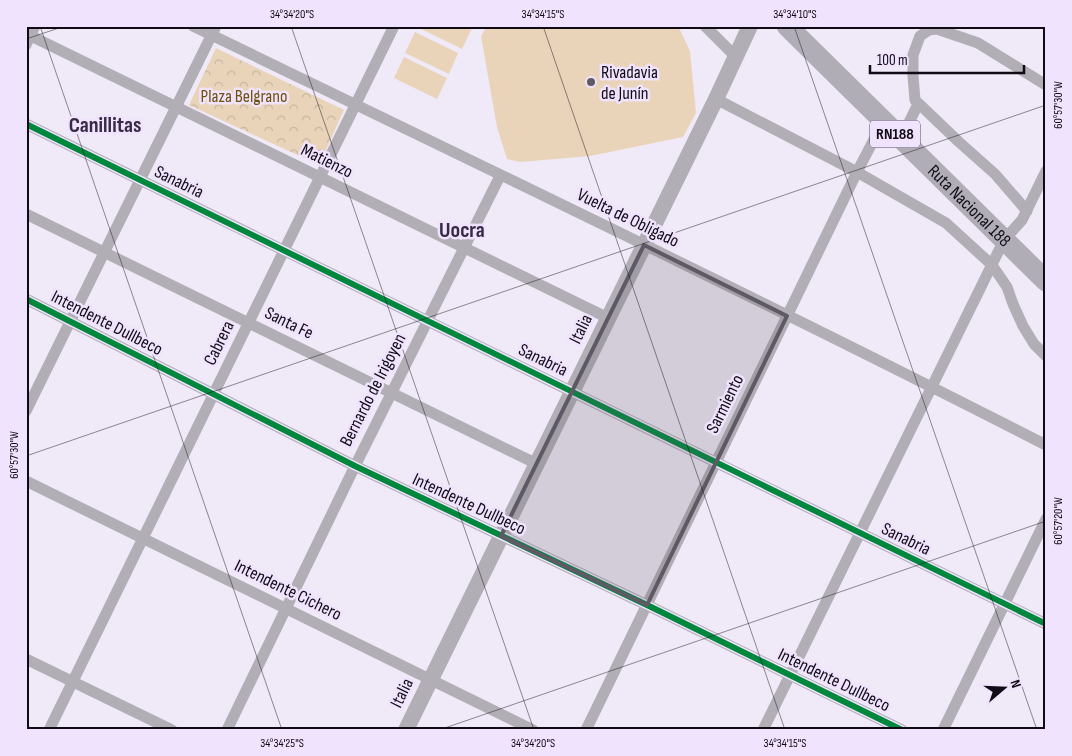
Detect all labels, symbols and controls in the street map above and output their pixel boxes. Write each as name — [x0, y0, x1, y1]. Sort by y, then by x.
text: 34°34'20"S — [270, 7, 314, 22]
text: 34°34'15"S — [522, 7, 564, 22]
text: 34°34'10"S — [773, 7, 817, 22]
scale bar — [870, 42, 1023, 74]
text: 100 m — [877, 51, 908, 70]
place label: Rivadavia de Junín — [601, 62, 658, 104]
marker: Rivadavia de Junín — [585, 76, 597, 88]
text: 60°57'30"W — [1051, 81, 1066, 129]
park label: Plaza Belgrano — [201, 86, 287, 107]
district label: Canillitas — [69, 112, 141, 139]
road number: RN188 — [870, 120, 920, 148]
street label: Matienzo — [298, 139, 356, 183]
street label: Ruta Nacional 188 — [923, 160, 1015, 251]
street label: Sanabria — [151, 161, 207, 203]
street label: Vuelta de Obligado — [574, 184, 682, 252]
district label: Uocra — [439, 217, 485, 244]
street label: Intendente Dullbeco — [48, 286, 166, 360]
street label: Santa Fe — [261, 302, 317, 344]
street label: Italia — [565, 311, 597, 347]
street label: Cabrera — [199, 317, 239, 369]
street label: Bernardo de Irigoyen — [336, 330, 410, 450]
street label: Sanabria — [515, 339, 571, 381]
street label: Sarmiento — [702, 371, 748, 437]
text: 60°57'30"W — [7, 431, 22, 479]
street label: Intendente Dullbeco — [409, 469, 529, 539]
text: 60°57'20"W — [1051, 497, 1066, 545]
street label: Sanabria — [878, 518, 934, 560]
street label: Intendente Cichero — [231, 555, 345, 625]
street label: Intendente Dullbeco — [775, 644, 893, 716]
north arrow — [980, 664, 1030, 714]
street label: Italia — [386, 675, 418, 711]
text: N — [1007, 678, 1025, 690]
text: 34°34'25"S — [260, 736, 304, 751]
text: 34°34'20"S — [511, 736, 555, 751]
text: 34°34'15"S — [764, 736, 806, 751]

